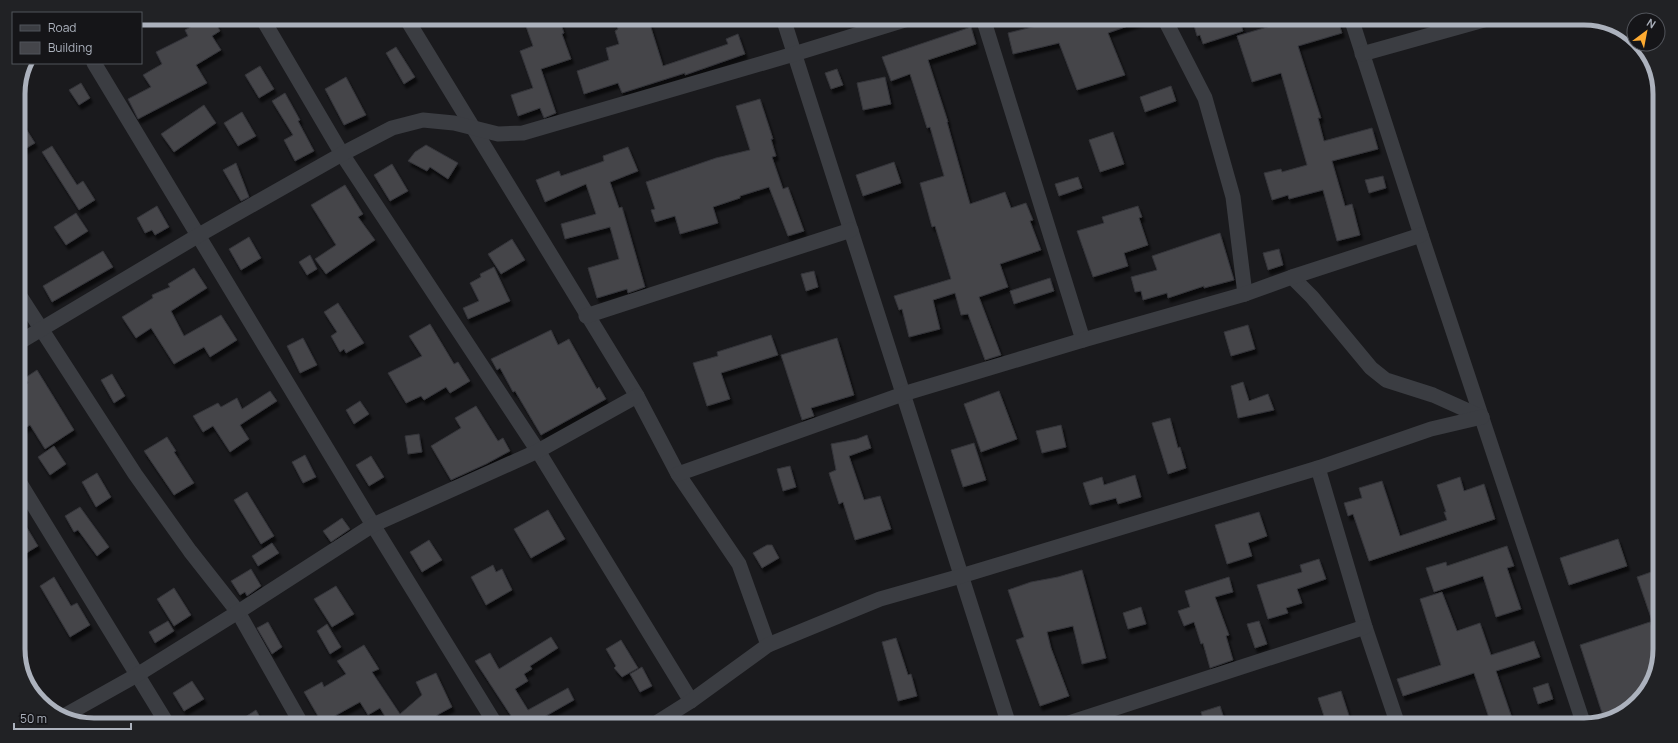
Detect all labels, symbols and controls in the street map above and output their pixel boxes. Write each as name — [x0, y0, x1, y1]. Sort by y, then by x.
legend — [12, 12, 142, 64]
north arrow — [1626, 12, 1666, 52]
text: N — [1644, 15, 1659, 32]
text: Road — [48, 19, 76, 36]
text: Building — [48, 39, 92, 56]
scale bar — [14, 705, 131, 731]
text: 50 m — [20, 710, 47, 727]

